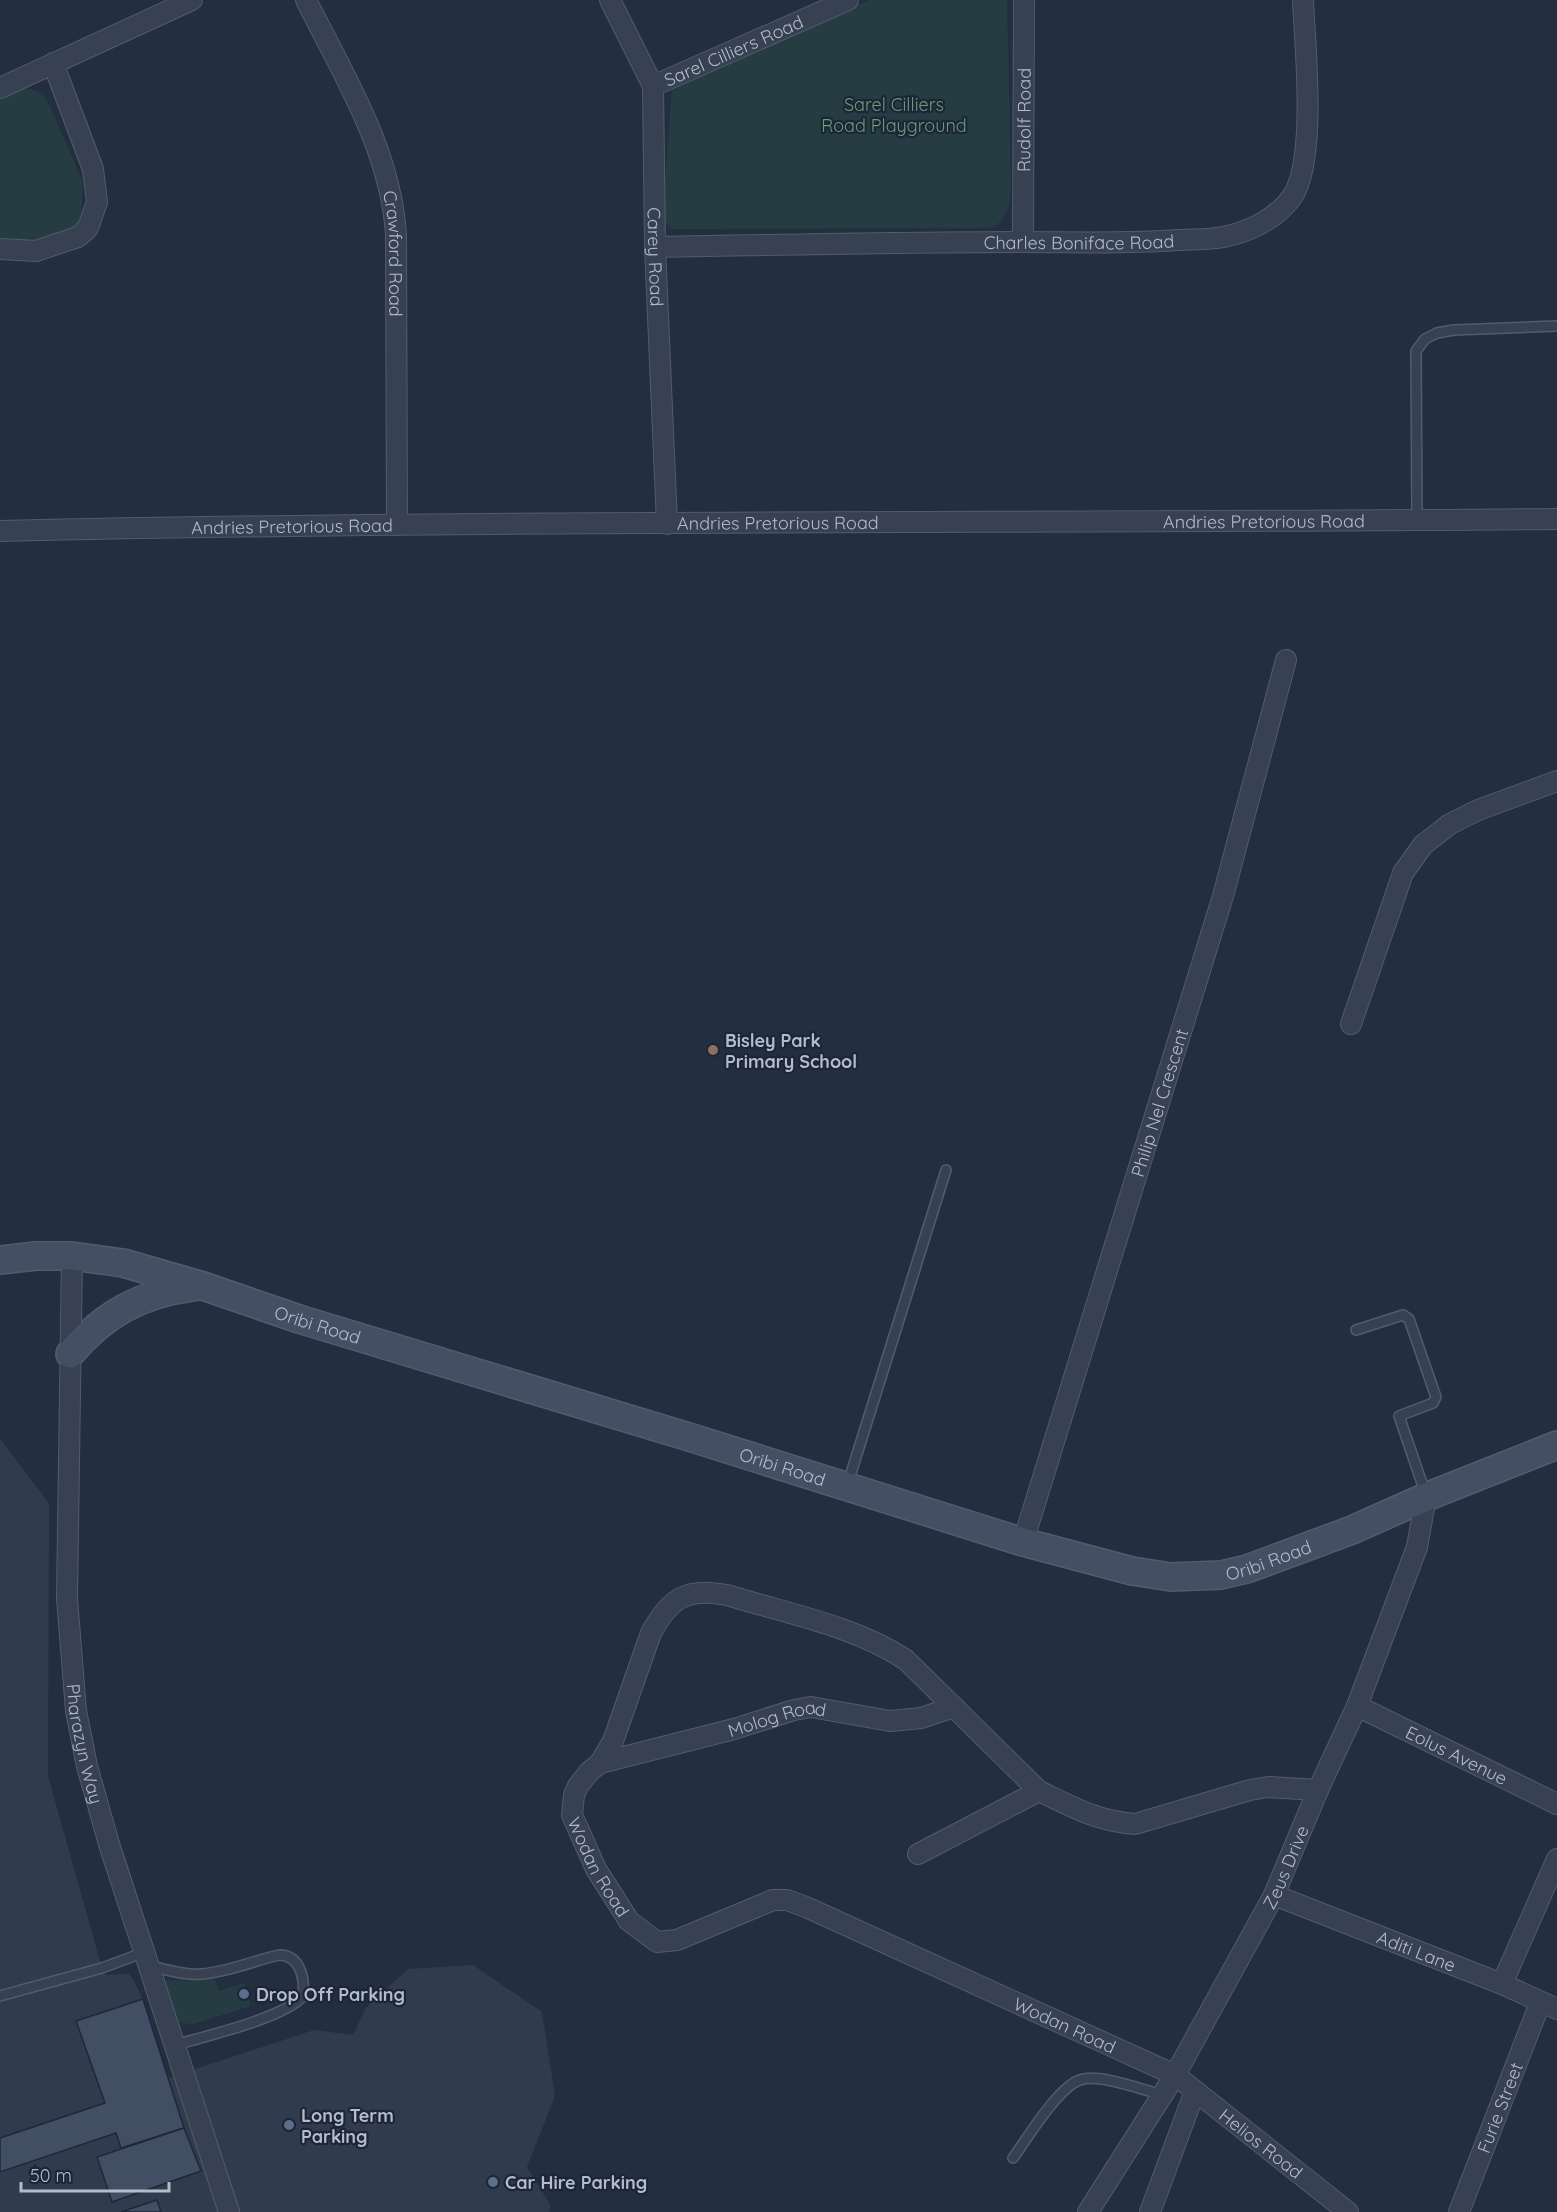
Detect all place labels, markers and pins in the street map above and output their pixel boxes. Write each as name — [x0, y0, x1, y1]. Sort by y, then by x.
place label: Bisley Park Primary School — [725, 1029, 857, 1073]
marker: Bisley Park Primary School — [706, 1043, 720, 1057]
place label: Drop Off Parking — [256, 1983, 405, 2006]
marker: Drop Off Parking — [237, 1987, 251, 2001]
place label: Long Term Parking — [301, 2104, 394, 2148]
marker: Long Term Parking — [282, 2118, 296, 2132]
place label: Car Hire Parking — [505, 2171, 647, 2194]
marker: Car Hire Parking — [486, 2175, 500, 2189]

